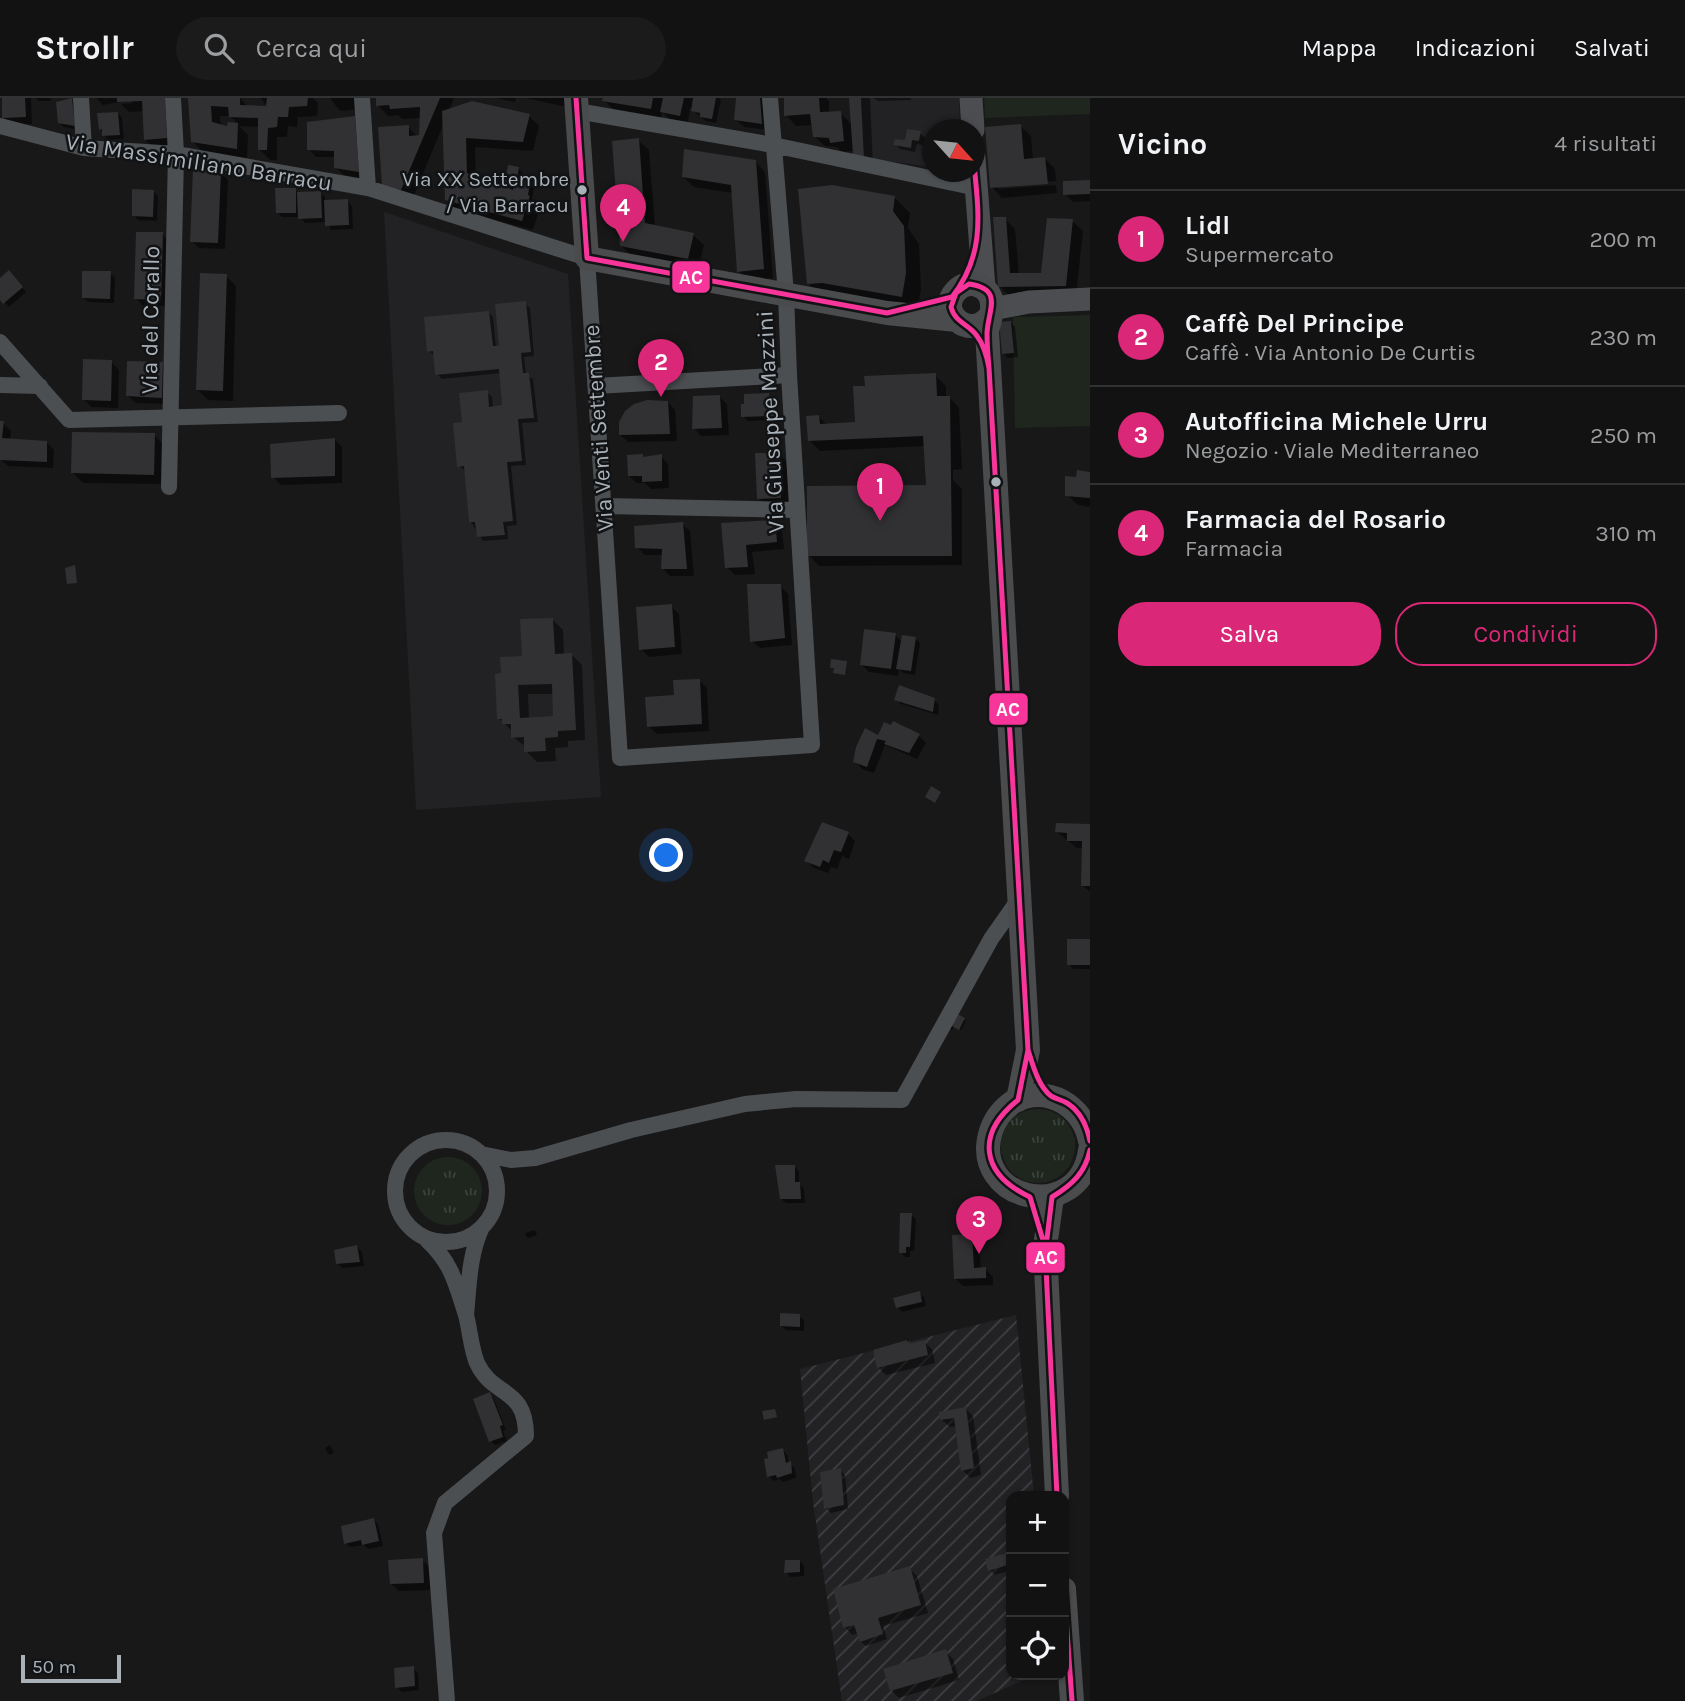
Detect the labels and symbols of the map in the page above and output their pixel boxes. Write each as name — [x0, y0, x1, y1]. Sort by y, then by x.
north arrow — [922, 119, 985, 182]
street label: Via Massimiliano Barracu — [64, 128, 334, 197]
place label: Via XX Settembre / Via Barracu — [402, 167, 569, 217]
marker: Via XX Settembre / Via Barracu — [575, 183, 589, 197]
pin: 4 — [600, 184, 646, 242]
street label: Via del Corallo — [136, 246, 165, 394]
line badge: AC — [671, 260, 711, 294]
text: AC — [679, 267, 703, 289]
street label: Via Giuseppe Mazzini — [751, 310, 790, 534]
street label: Via Venti Settembre — [578, 324, 619, 532]
pin: 2 — [638, 339, 684, 397]
pin: 1 — [857, 463, 903, 521]
unlabelled marker — [989, 475, 1003, 489]
line badge: AC — [988, 692, 1029, 726]
text: AC — [996, 699, 1020, 721]
your location — [649, 838, 683, 872]
pin: 3 — [956, 1196, 1002, 1254]
line badge: AC — [1025, 1241, 1066, 1274]
text: AC — [1034, 1247, 1058, 1269]
scale bar — [21, 1652, 121, 1684]

